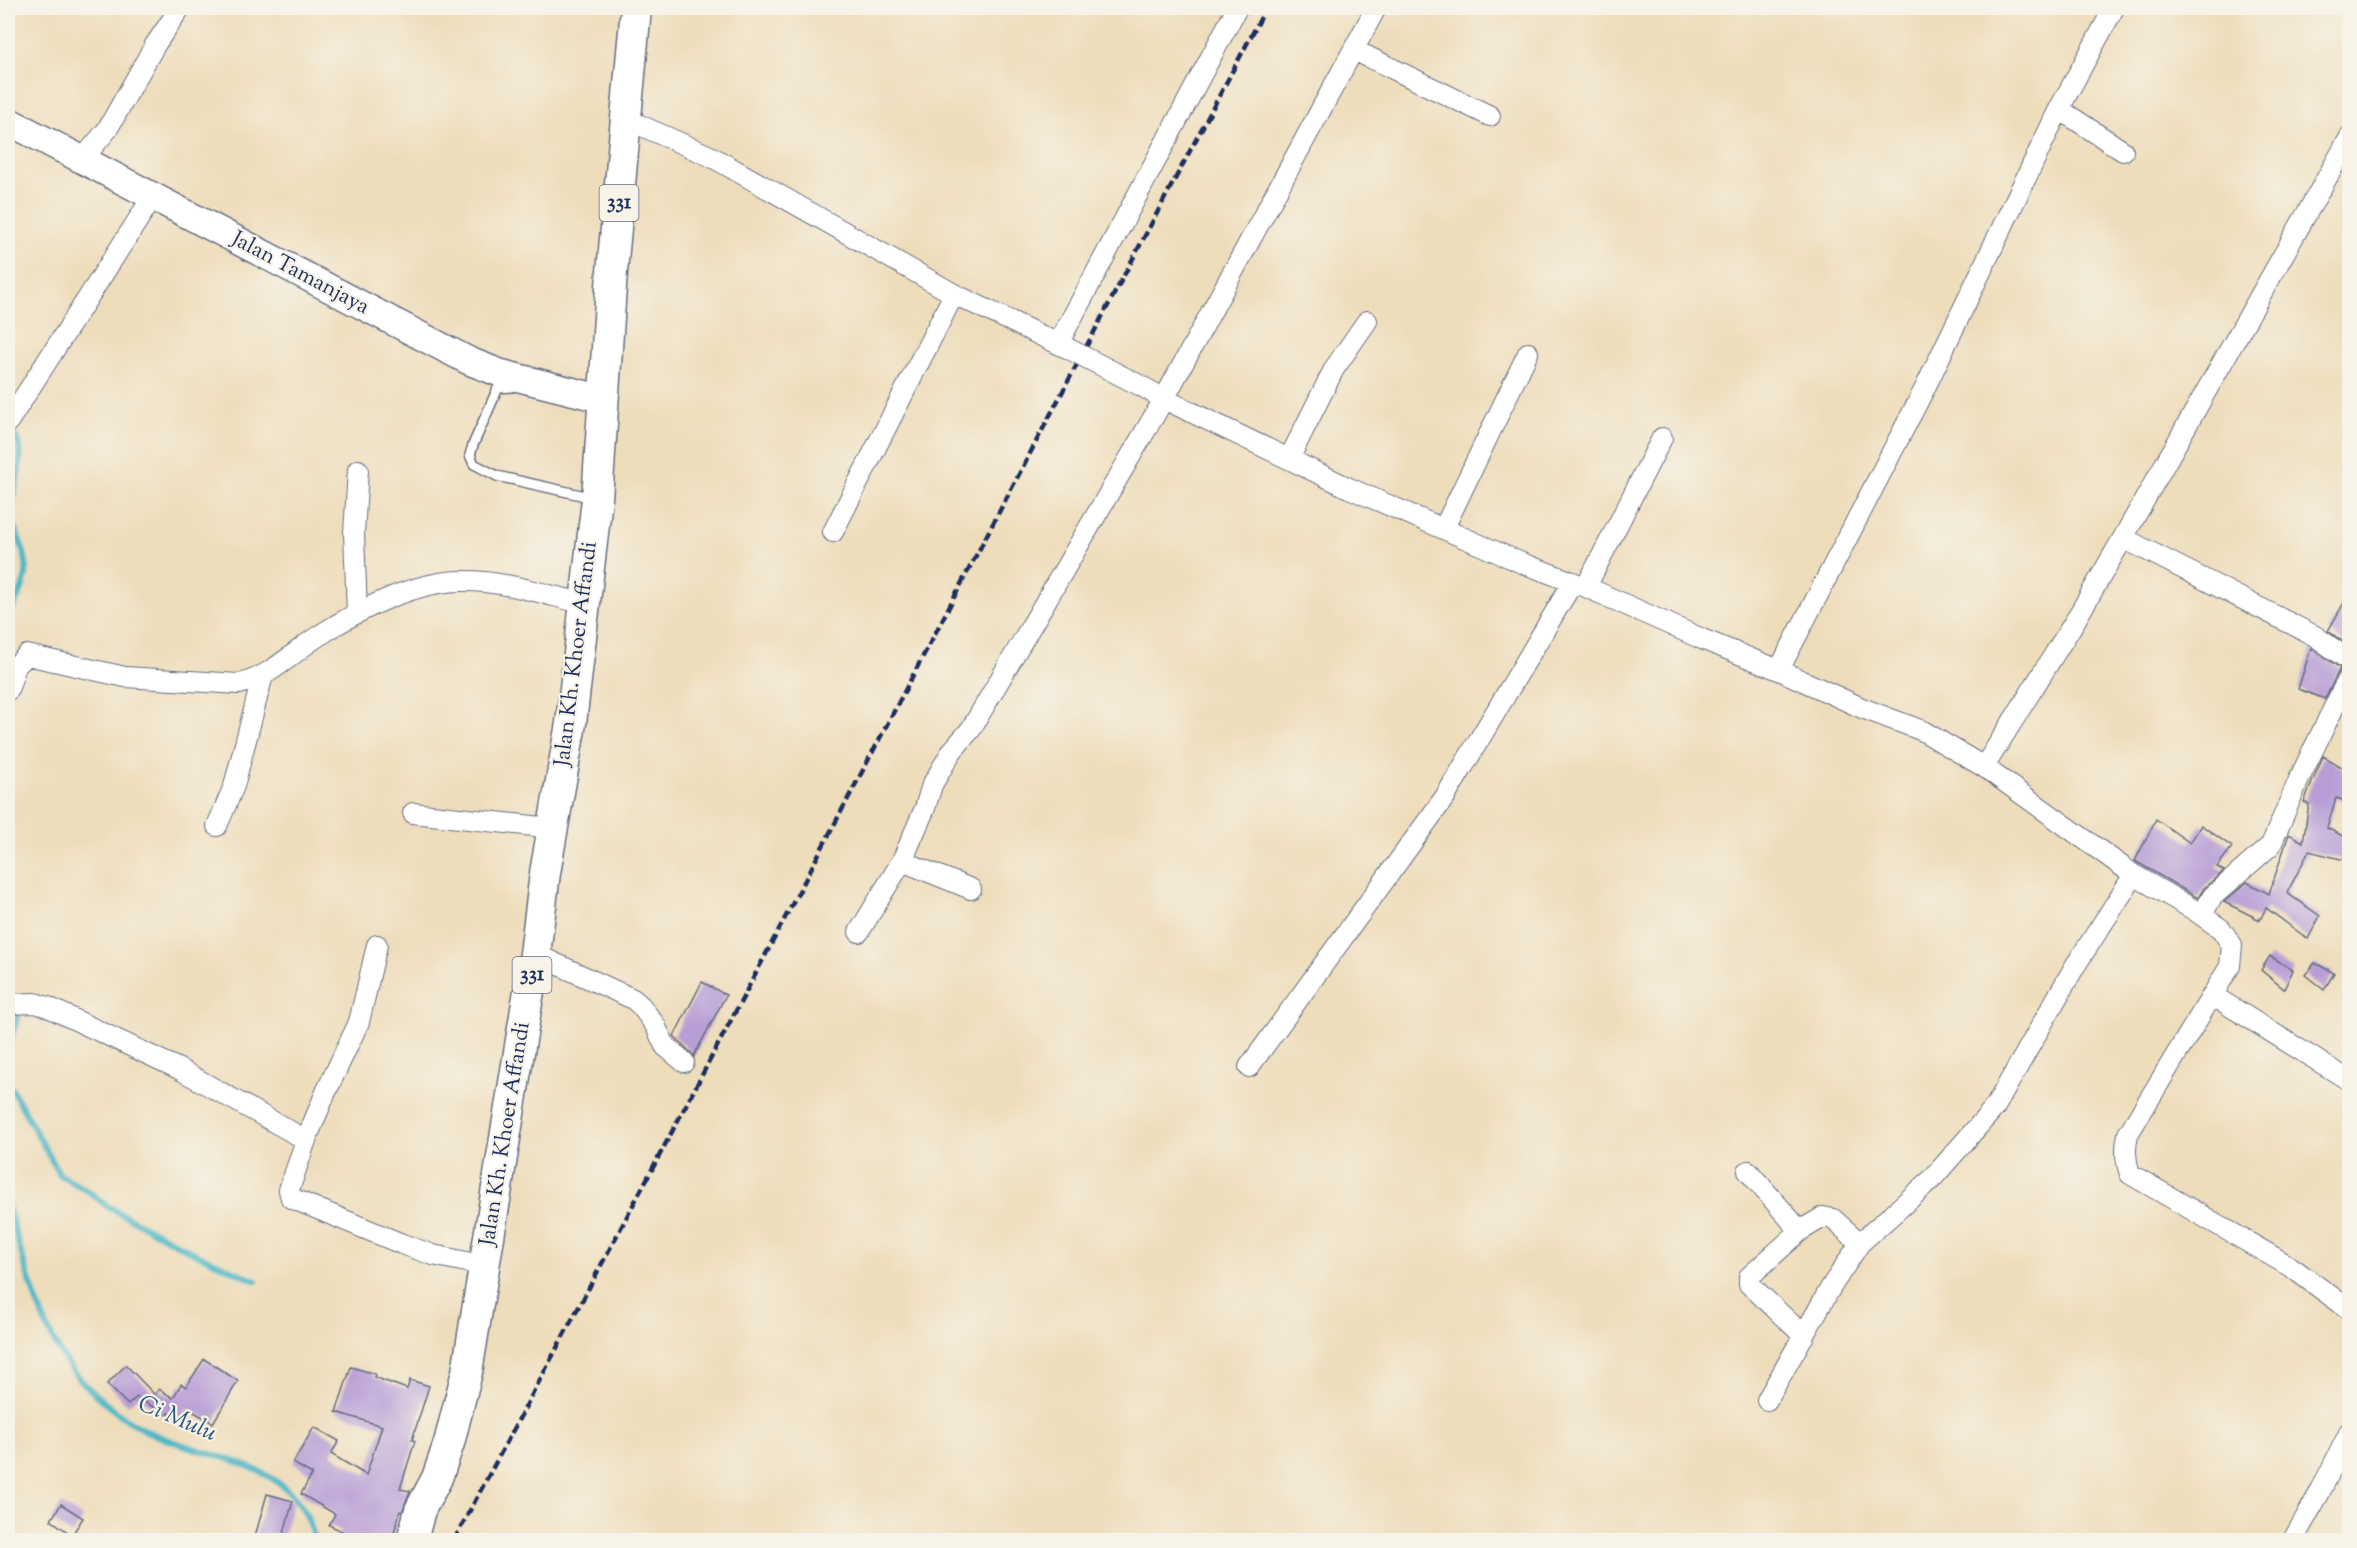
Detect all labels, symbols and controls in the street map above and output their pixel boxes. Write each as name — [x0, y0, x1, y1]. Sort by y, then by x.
road number: 331 — [600, 185, 638, 221]
street label: Jalan Tamanjaya — [224, 224, 375, 324]
street label: Jalan Kh. Khoer Affandi — [547, 540, 607, 769]
road number: 331 — [512, 957, 552, 993]
street label: Jalan Kh. Khoer Affandi — [472, 1020, 539, 1249]
water label: Ci Mulu — [132, 1387, 222, 1451]

